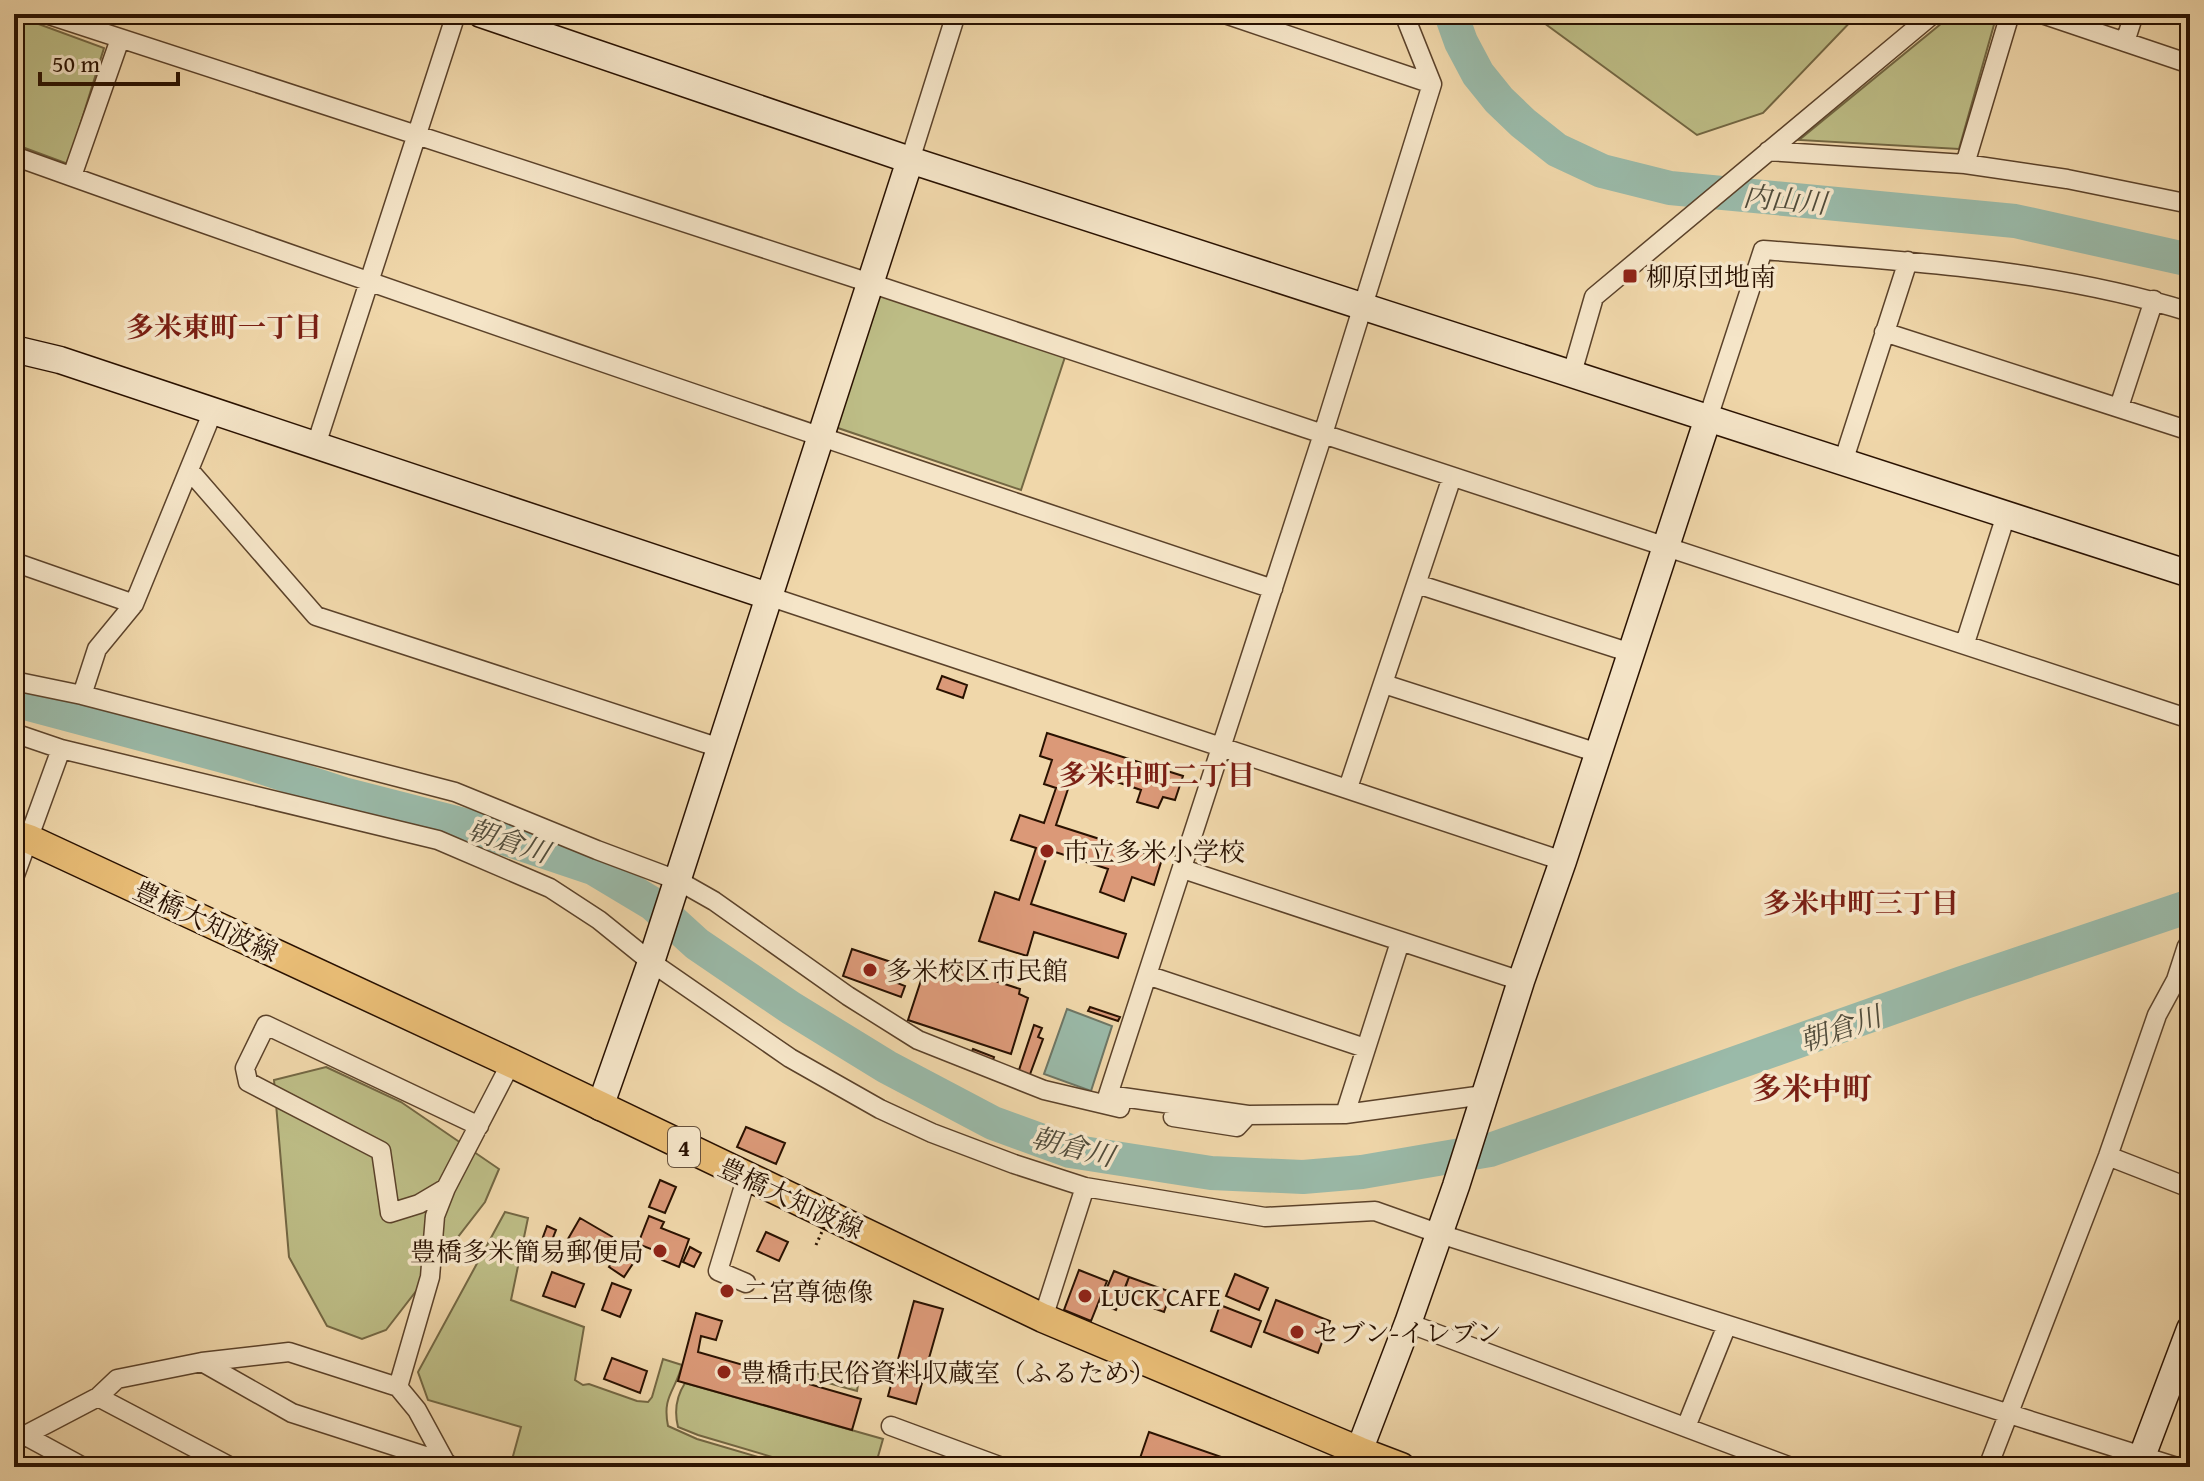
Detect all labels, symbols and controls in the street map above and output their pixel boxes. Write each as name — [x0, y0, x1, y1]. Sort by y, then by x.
scale bar — [40, 36, 178, 86]
text: 50 m — [52, 46, 100, 81]
water label: 内山川 — [1741, 175, 1832, 223]
place label: 柳原団地南 — [1646, 257, 1776, 296]
marker: 柳原団地南 — [1621, 267, 1639, 285]
district label: 多米東町一丁目 — [126, 306, 322, 347]
district label: 多米中町二丁目 — [1059, 754, 1255, 795]
water label: 朝倉川 — [463, 808, 558, 873]
place label: 市立多米小学校 — [1063, 832, 1245, 871]
marker: 市立多米小学校 — [1038, 842, 1056, 860]
street label: 豊橋大知波線 — [127, 870, 285, 972]
district label: 多米中町三丁目 — [1763, 882, 1959, 923]
place label: 多米校区市民館 — [886, 951, 1068, 990]
marker: 多米校区市民館 — [861, 961, 879, 979]
water label: 朝倉川 — [1794, 994, 1889, 1061]
district label: 多米中町 — [1752, 1066, 1872, 1110]
water label: 朝倉川 — [1027, 1116, 1122, 1177]
road number: 4 — [668, 1127, 700, 1167]
street label: 豊橋大知波線 — [712, 1147, 870, 1249]
place label: 豊橋多米簡易郵便局 — [410, 1232, 644, 1271]
marker: 豊橋多米簡易郵便局 — [651, 1242, 669, 1260]
place label: 二宮尊徳像 — [743, 1272, 873, 1311]
place label: LUCK CAFE — [1101, 1277, 1221, 1316]
marker: 二宮尊徳像 — [718, 1282, 736, 1300]
marker: LUCK CAFE — [1076, 1287, 1094, 1305]
place label: セブン-イレブン — [1313, 1313, 1502, 1352]
marker: セブン-イレブン — [1288, 1323, 1306, 1341]
place label: 豊橋市民俗資料収蔵室（ふるため） — [740, 1353, 1156, 1392]
marker: 豊橋市民俗資料収蔵室（ふるため） — [715, 1363, 733, 1381]

